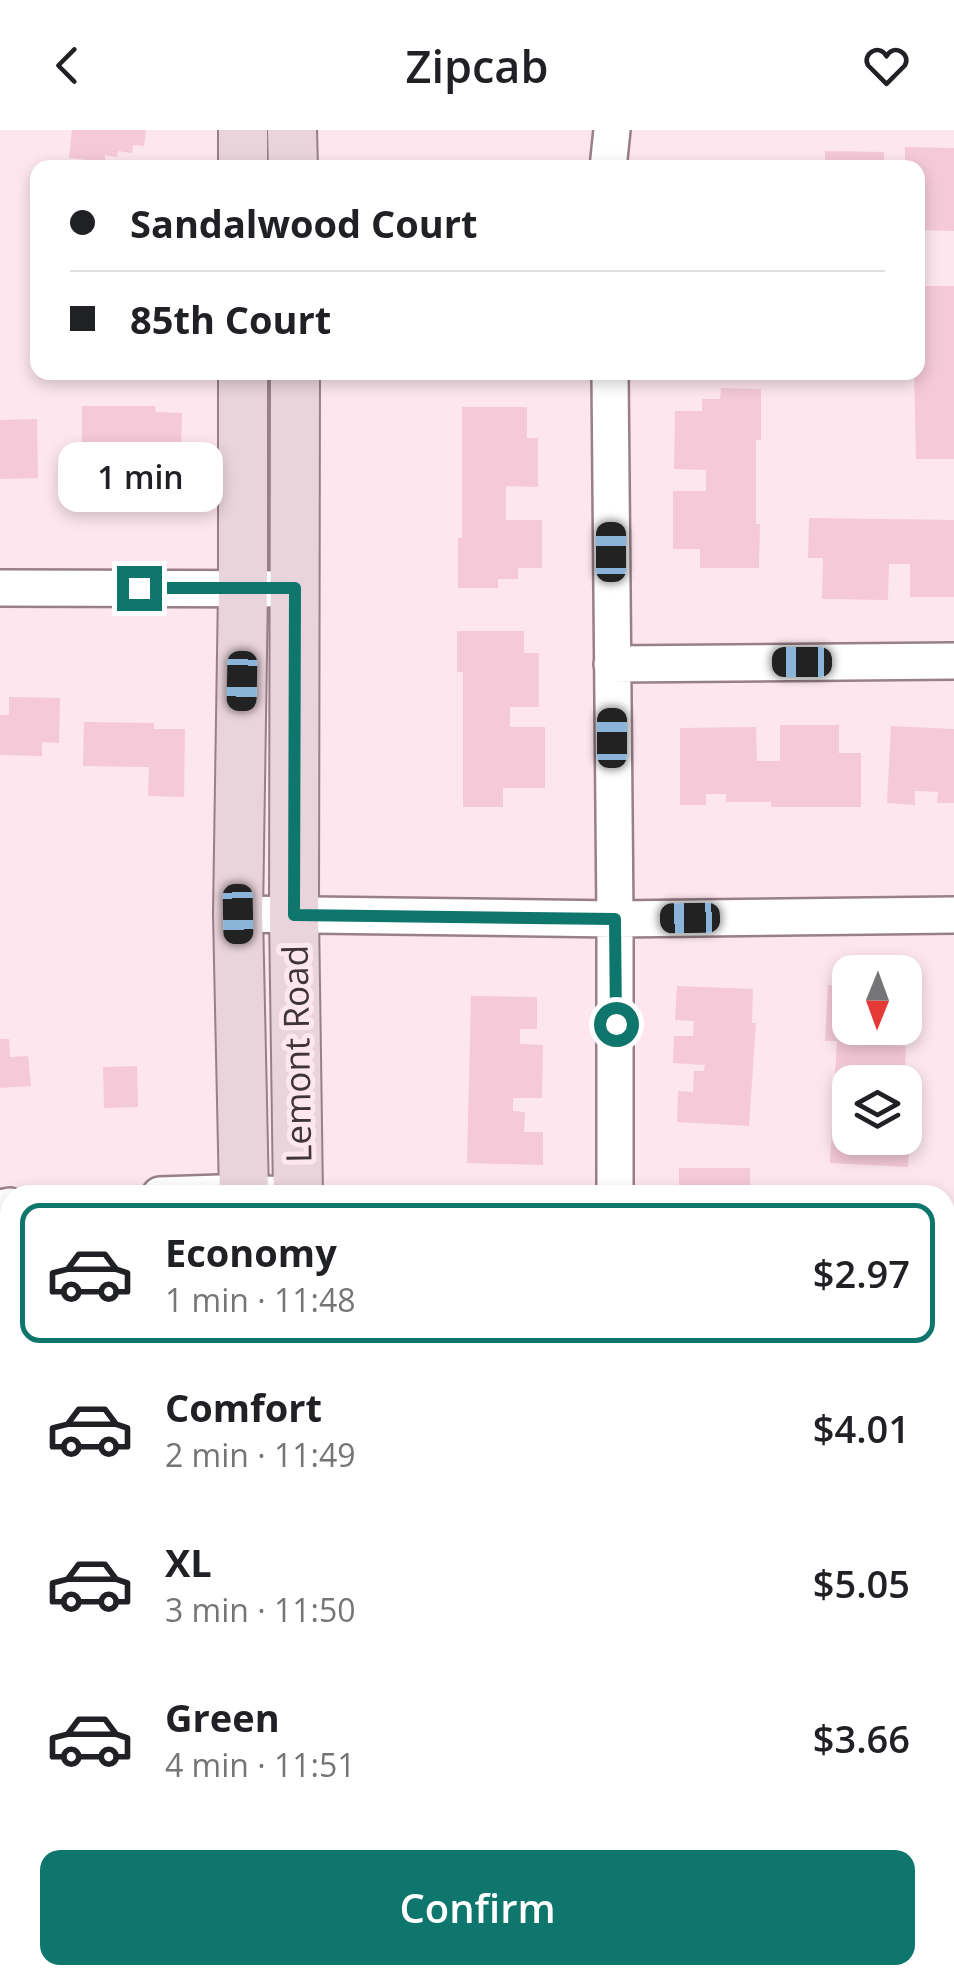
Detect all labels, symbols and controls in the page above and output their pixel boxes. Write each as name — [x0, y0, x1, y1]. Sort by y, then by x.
text: Zipcab — [406, 35, 548, 96]
icon: back — [40, 38, 95, 93]
icon: heart — [859, 38, 914, 93]
text: Sandalwood Court — [130, 197, 477, 249]
text: 85th Court — [130, 293, 331, 345]
callout: 1 min — [56, 443, 222, 513]
text: 1 min — [97, 455, 184, 498]
car — [596, 522, 626, 582]
route end — [117, 566, 162, 611]
car — [772, 647, 832, 677]
car — [226, 651, 258, 711]
car — [597, 708, 627, 768]
car — [222, 884, 254, 944]
car — [660, 902, 720, 934]
street label: Lemont Road — [271, 945, 321, 1163]
north arrow — [832, 955, 922, 1045]
map controls — [832, 955, 922, 1155]
route start — [594, 1002, 639, 1047]
button: layers — [832, 1065, 922, 1155]
text: Economy — [165, 1226, 337, 1278]
icon: car — [45, 1228, 135, 1318]
text: $2.97 — [813, 1247, 910, 1299]
text: 1 min · 11:48 — [165, 1278, 356, 1321]
text: Comfort — [165, 1381, 322, 1433]
icon: car — [45, 1383, 135, 1473]
text: $4.01 — [813, 1402, 910, 1454]
text: 2 min · 11:49 — [165, 1433, 356, 1476]
text: XL — [165, 1536, 212, 1588]
icon: car — [45, 1538, 135, 1628]
text: $5.05 — [813, 1557, 910, 1609]
text: 3 min · 11:50 — [165, 1588, 356, 1631]
text: Green — [165, 1691, 280, 1743]
icon: car — [45, 1693, 135, 1783]
text: $3.66 — [813, 1712, 910, 1764]
text: 4 min · 11:51 — [165, 1743, 356, 1786]
button: Confirm — [40, 1850, 915, 1965]

